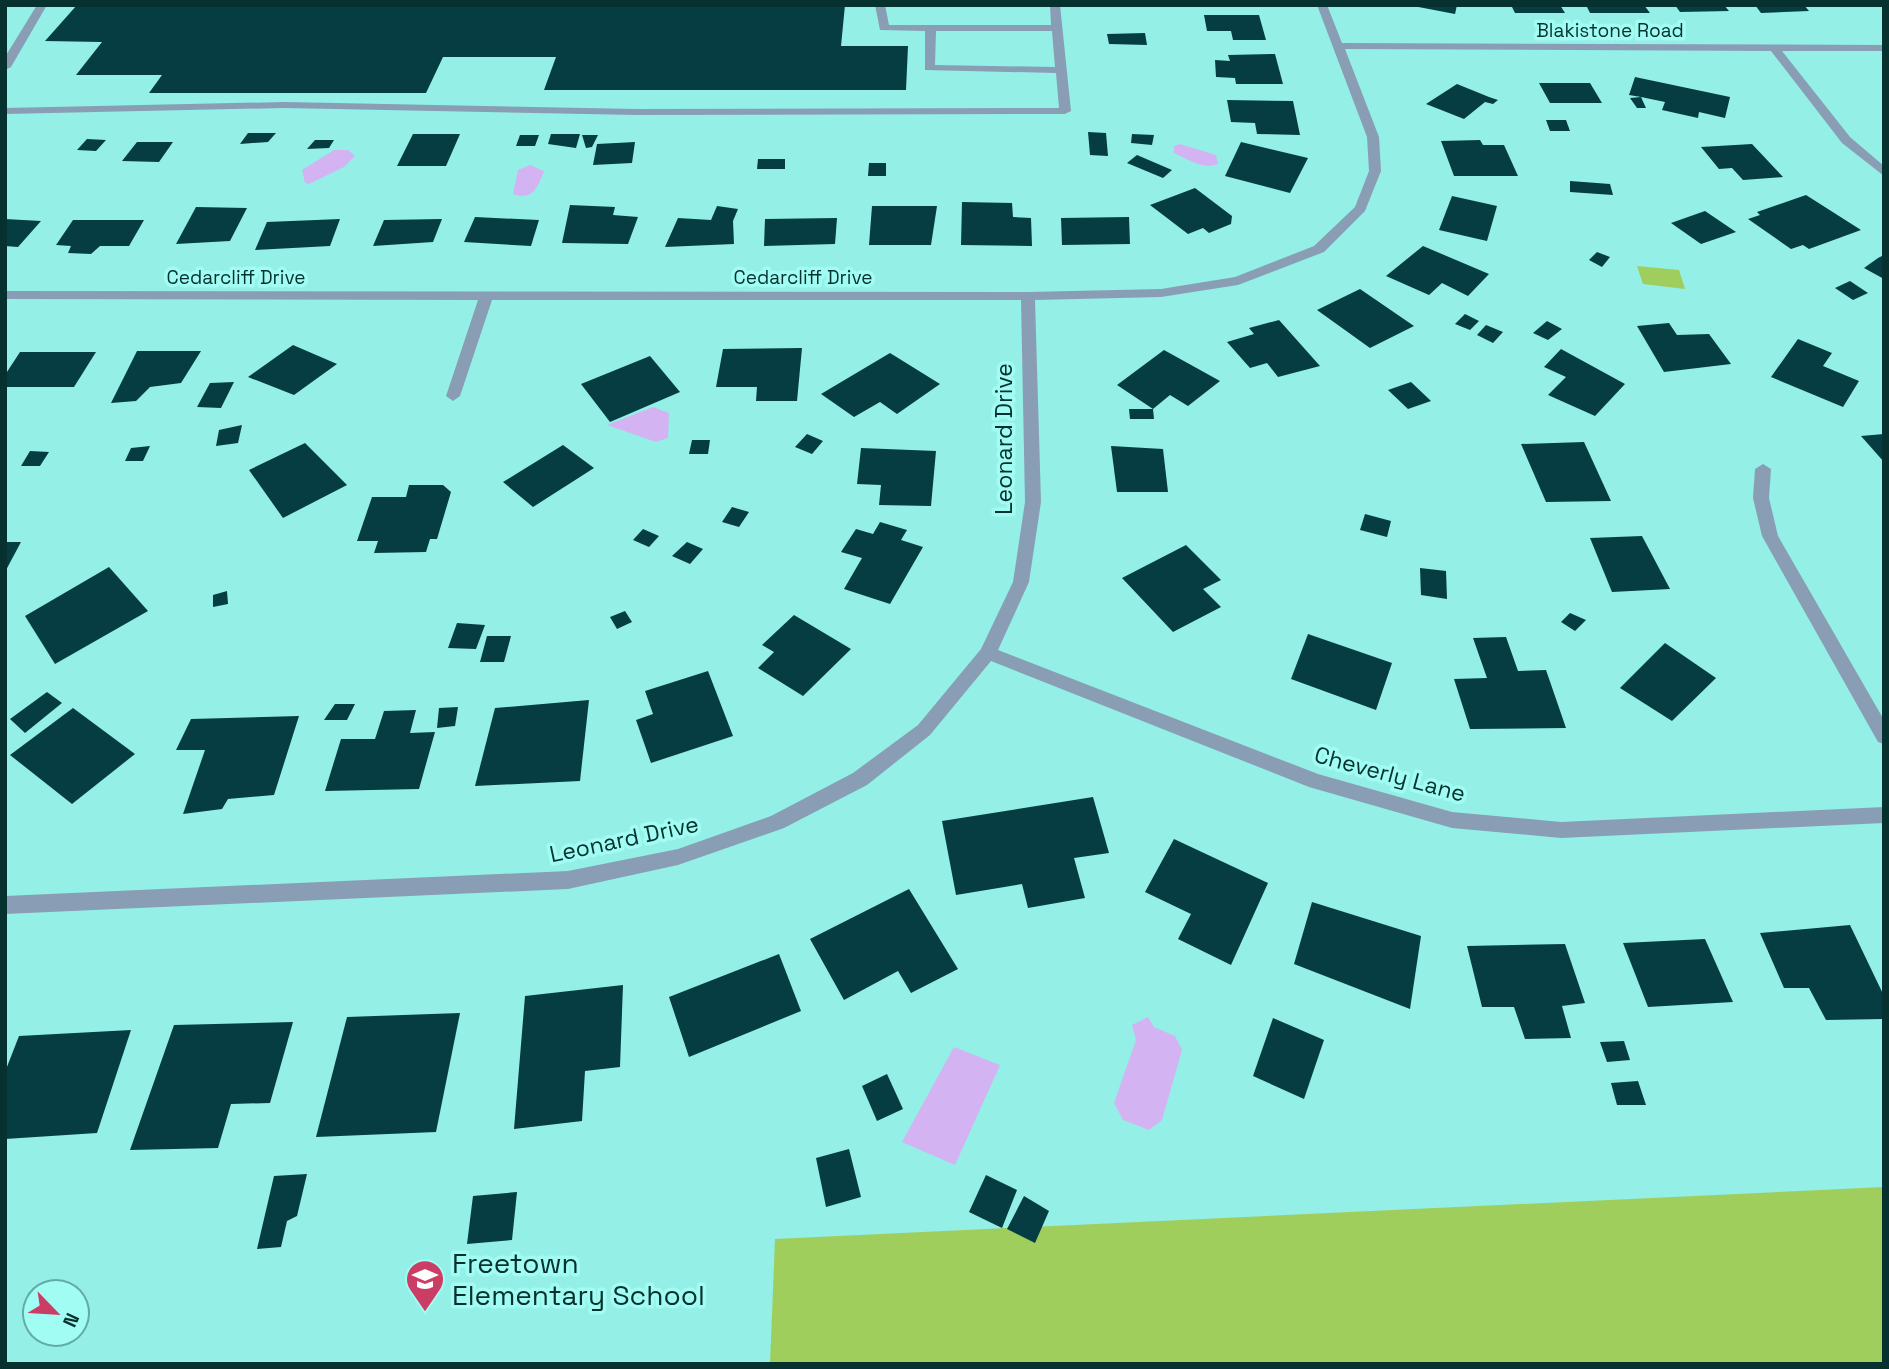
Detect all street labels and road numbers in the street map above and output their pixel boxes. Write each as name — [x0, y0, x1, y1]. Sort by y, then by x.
street label: Blakistone Road — [1536, 18, 1684, 43]
street label: Cedarcliff Drive — [167, 265, 306, 290]
street label: Cedarcliff Drive — [734, 265, 873, 290]
street label: Leonard Drive — [989, 363, 1019, 515]
street label: Cheverly Lane — [1311, 739, 1469, 809]
street label: Leonard Drive — [547, 809, 701, 869]

